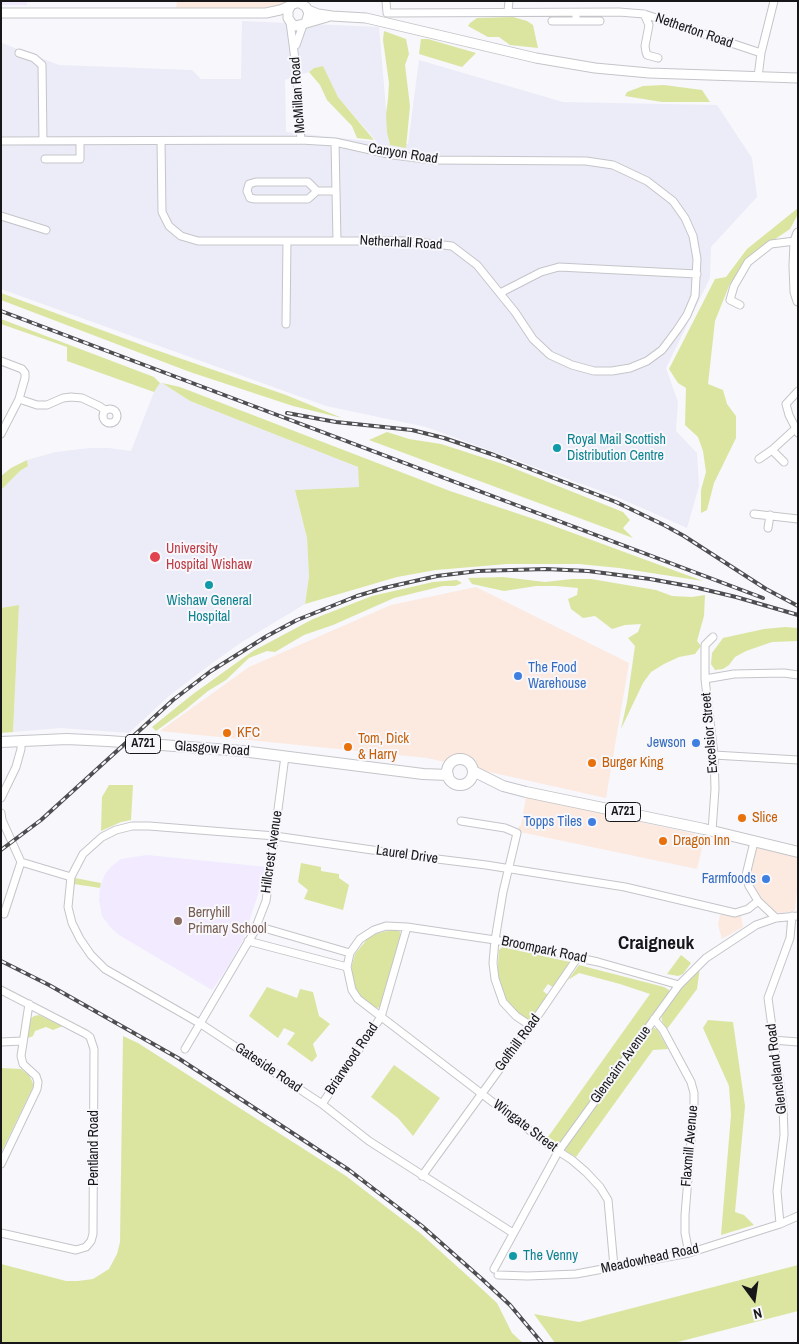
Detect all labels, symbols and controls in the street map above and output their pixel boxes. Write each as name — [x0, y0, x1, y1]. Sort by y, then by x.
street label: Netherton Road — [653, 10, 735, 52]
street label: McMillan Road — [287, 56, 309, 134]
street label: Canyon Road — [367, 140, 439, 168]
street label: Netherhall Road — [359, 232, 443, 254]
place label: Royal Mail Scottish Distribution Centre — [567, 432, 666, 464]
marker: Royal Mail Scottish Distribution Centre — [551, 442, 563, 454]
place label: University Hospital Wishaw — [166, 541, 252, 574]
marker: University Hospital Wishaw — [148, 550, 162, 564]
marker: Wishaw General Hospital — [203, 579, 215, 591]
place label: Wishaw General Hospital — [167, 593, 251, 626]
place label: The Food Warehouse — [528, 660, 586, 692]
marker: The Food Warehouse — [512, 670, 524, 682]
street label: Excelsior Street — [698, 692, 722, 774]
place label: KFC — [237, 725, 260, 741]
marker: KFC — [221, 727, 233, 739]
place label: Tom, Dick & Harry — [358, 731, 409, 764]
road number: A721 — [126, 734, 160, 754]
place label: Jewson — [647, 735, 686, 751]
marker: Jewson — [690, 737, 702, 749]
street label: Glasgow Road — [174, 738, 250, 760]
marker: Tom, Dick & Harry — [342, 741, 354, 753]
place label: Burger King — [602, 755, 663, 771]
marker: Burger King — [586, 757, 598, 769]
road number: A721 — [606, 802, 640, 822]
street label: Hillcrest Avenue — [258, 810, 286, 894]
place label: Slice — [752, 810, 778, 826]
marker: Slice — [736, 812, 748, 824]
place label: Topps Tiles — [524, 814, 582, 830]
marker: Topps Tiles — [586, 816, 598, 828]
place label: Dragon Inn — [673, 833, 730, 849]
marker: Dragon Inn — [657, 835, 669, 847]
street label: Laurel Drive — [375, 842, 439, 868]
place label: Farmfoods — [702, 871, 756, 887]
marker: Farmfoods — [760, 873, 772, 885]
place label: Berryhill Primary School — [188, 905, 266, 938]
marker: Berryhill Primary School — [172, 915, 184, 927]
street label: Broompark Road — [500, 933, 588, 967]
district label: Craigneuk — [618, 933, 694, 955]
street label: Golfhill Road — [492, 1011, 544, 1075]
street label: Briarwood Road — [322, 1020, 382, 1098]
street label: Glencairn Avenue — [587, 1023, 655, 1107]
street label: Glencleland Road — [763, 1023, 791, 1115]
street label: Gateside Road — [231, 1039, 305, 1097]
street label: Wingate Street — [489, 1096, 561, 1156]
street label: Flaxmill Avenue — [678, 1105, 702, 1187]
street label: Pentland Road — [86, 1110, 102, 1186]
street label: Meadowhead Road — [600, 1240, 700, 1278]
place label: The Venny — [523, 1248, 578, 1264]
marker: The Venny — [507, 1250, 519, 1262]
north arrow — [729, 1274, 779, 1324]
text: N — [751, 1304, 764, 1323]

